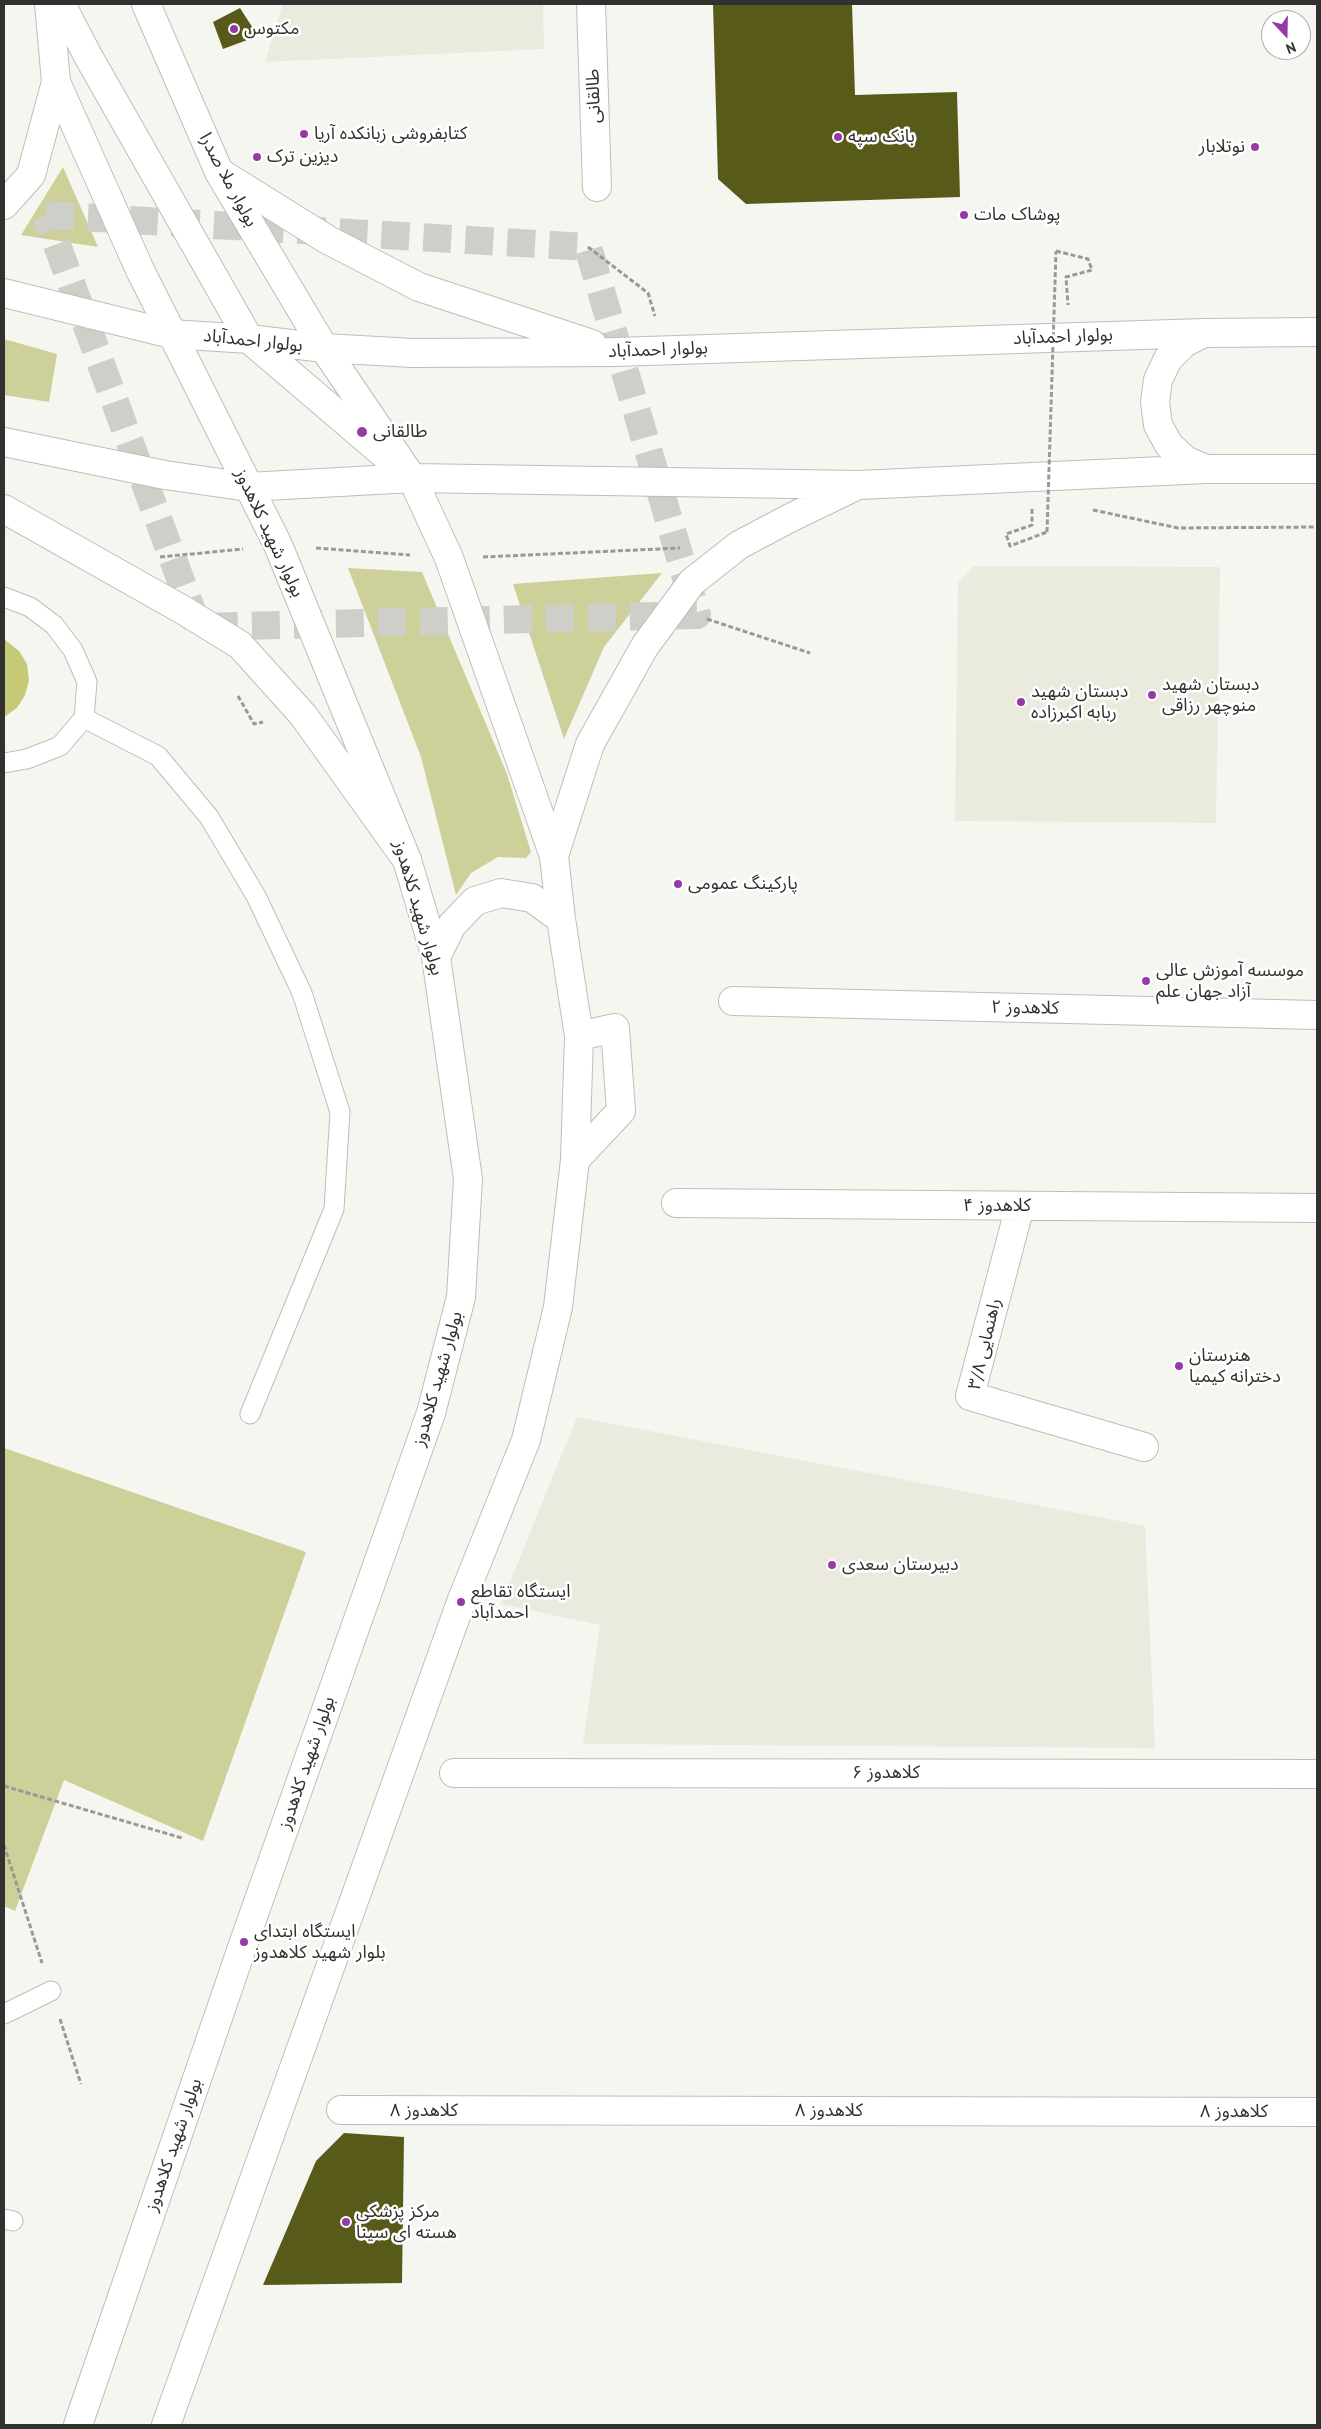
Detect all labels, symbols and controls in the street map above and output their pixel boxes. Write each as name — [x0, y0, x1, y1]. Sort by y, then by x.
north arrow — [1261, 10, 1311, 60]
place label: مکتوس — [244, 18, 300, 40]
marker: مکتوس — [228, 23, 240, 35]
text: N — [1284, 38, 1299, 58]
street label: طالقانی — [582, 68, 606, 124]
place label: کتابفروشی زبانکده آریا — [314, 123, 467, 145]
place label: بانک سپه — [848, 126, 915, 148]
marker: کتابفروشی زبانکده آریا — [298, 128, 310, 140]
street label: بولوار ملا صدرا — [194, 129, 262, 231]
marker: بانک سپه — [832, 131, 844, 143]
place label: نوتلابار — [1199, 136, 1245, 158]
marker: نوتلابار — [1249, 141, 1261, 153]
place label: دیزین ترک — [267, 146, 338, 168]
marker: دیزین ترک — [251, 151, 263, 163]
place label: پوشاک مات — [974, 204, 1060, 226]
marker: پوشاک مات — [958, 209, 970, 221]
street label: بولوار احمدآباد — [1013, 324, 1113, 350]
street label: بولوار احمدآباد — [202, 325, 304, 357]
street label: بولوار احمدآباد — [608, 337, 708, 363]
place label: طالقانی — [373, 421, 427, 443]
marker: طالقانی — [355, 425, 369, 439]
street label: بولوار شهید کلاهدوز — [230, 465, 308, 601]
place label: دبستان شهید منوچهر رزاقی — [1162, 674, 1259, 716]
place label: دبستان شهید ربابه اکبرزاده — [1031, 681, 1128, 724]
marker: دبستان شهید منوچهر رزاقی — [1146, 689, 1158, 701]
marker: دبستان شهید ربابه اکبرزاده — [1015, 696, 1027, 708]
street label: بولوار شهید کلاهدوز — [388, 838, 448, 978]
place label: پارکینگ عمومی — [688, 873, 798, 895]
marker: پارکینگ عمومی — [672, 878, 684, 890]
place label: موسسه آموزش عالی آزاد جهان علم — [1156, 960, 1304, 1002]
marker: موسسه آموزش عالی آزاد جهان علم — [1140, 975, 1152, 987]
street label: کلاهدوز ۲ — [991, 997, 1059, 1019]
street label: کلاهدوز ۴ — [963, 1195, 1031, 1217]
street label: راهنمایی ۳/۸ — [964, 1296, 1006, 1392]
street label: بولوار شهید کلاهدوز — [408, 1309, 468, 1449]
place label: هنرستان دخترانه کیمیا — [1189, 1345, 1281, 1388]
marker: هنرستان دخترانه کیمیا — [1173, 1360, 1185, 1372]
place label: دبیرستان سعدی — [842, 1554, 959, 1576]
marker: دبیرستان سعدی — [826, 1559, 838, 1571]
place label: ایستگاه تقاطع احمدآباد — [471, 1581, 570, 1624]
marker: ایستگاه تقاطع احمدآباد — [455, 1596, 467, 1608]
street label: بولوار شهید کلاهدوز — [274, 1694, 340, 1832]
street label: کلاهدوز ۶ — [852, 1762, 920, 1784]
place label: ایستگاه ابتدای بلوار شهید کلاهدوز — [254, 1921, 386, 1964]
marker: ایستگاه ابتدای بلوار شهید کلاهدوز — [238, 1936, 250, 1948]
street label: بولوار شهید کلاهدوز — [141, 2076, 207, 2214]
street label: کلاهدوز ۸ — [390, 2100, 458, 2122]
street label: کلاهدوز ۸ — [795, 2100, 863, 2122]
street label: کلاهدوز ۸ — [1200, 2101, 1268, 2123]
place label: مرکز پزشکی هسته ای سینا — [356, 2201, 457, 2244]
marker: مرکز پزشکی هسته ای سینا — [340, 2216, 352, 2228]

